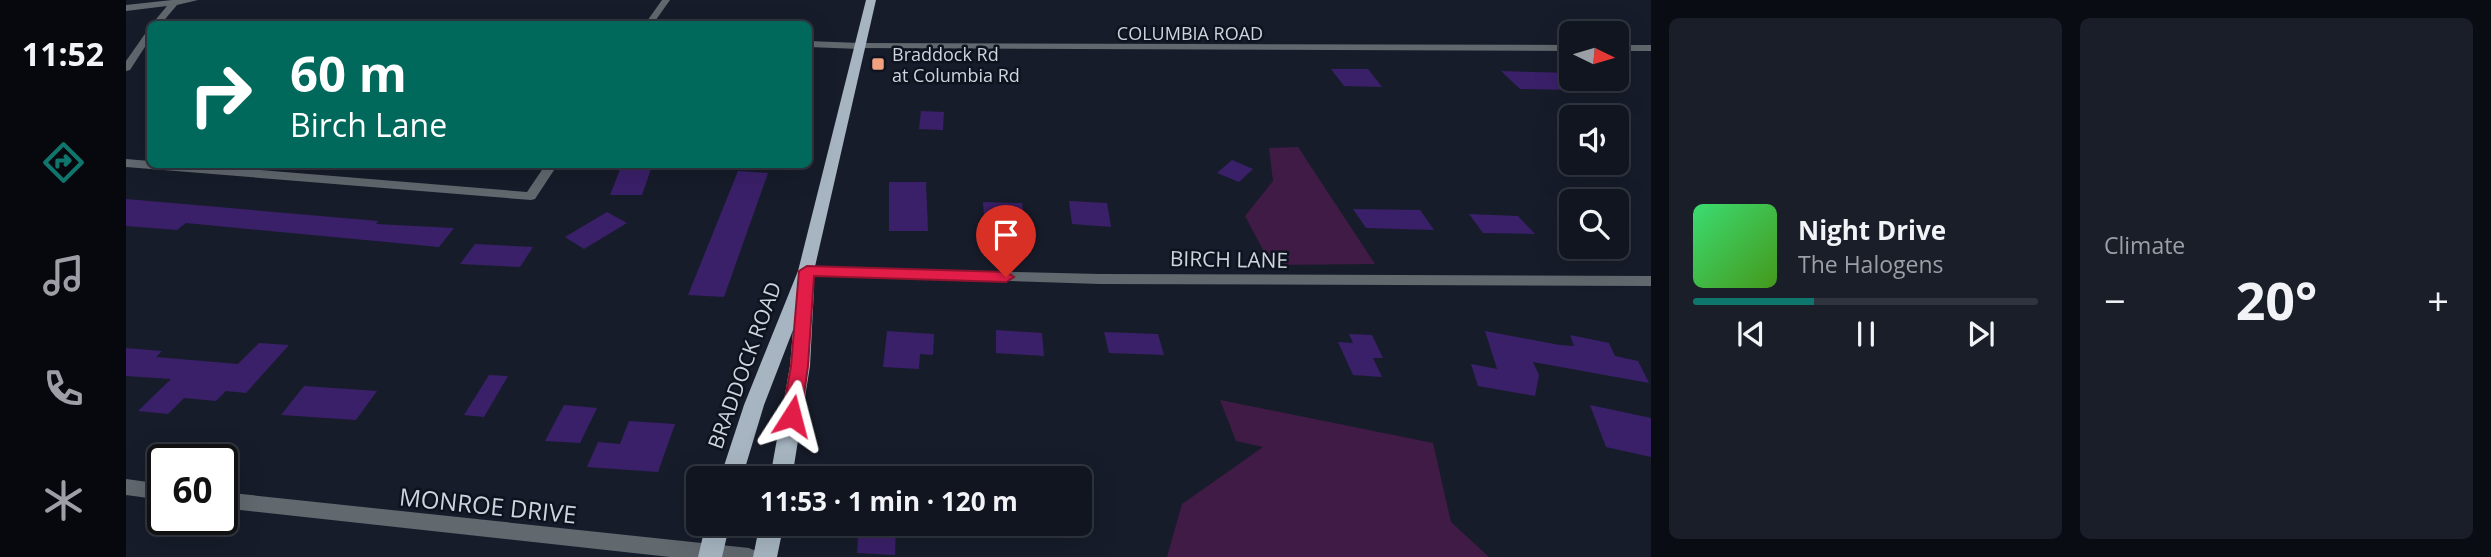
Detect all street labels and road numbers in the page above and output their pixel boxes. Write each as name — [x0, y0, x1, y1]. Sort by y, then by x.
street label: COLUMBIA ROAD — [1117, 21, 1263, 45]
street label: BIRCH LANE — [1170, 244, 1288, 274]
street label: BRADDOCK ROAD — [701, 278, 787, 452]
street label: MONROE DRIVE — [398, 479, 578, 531]

